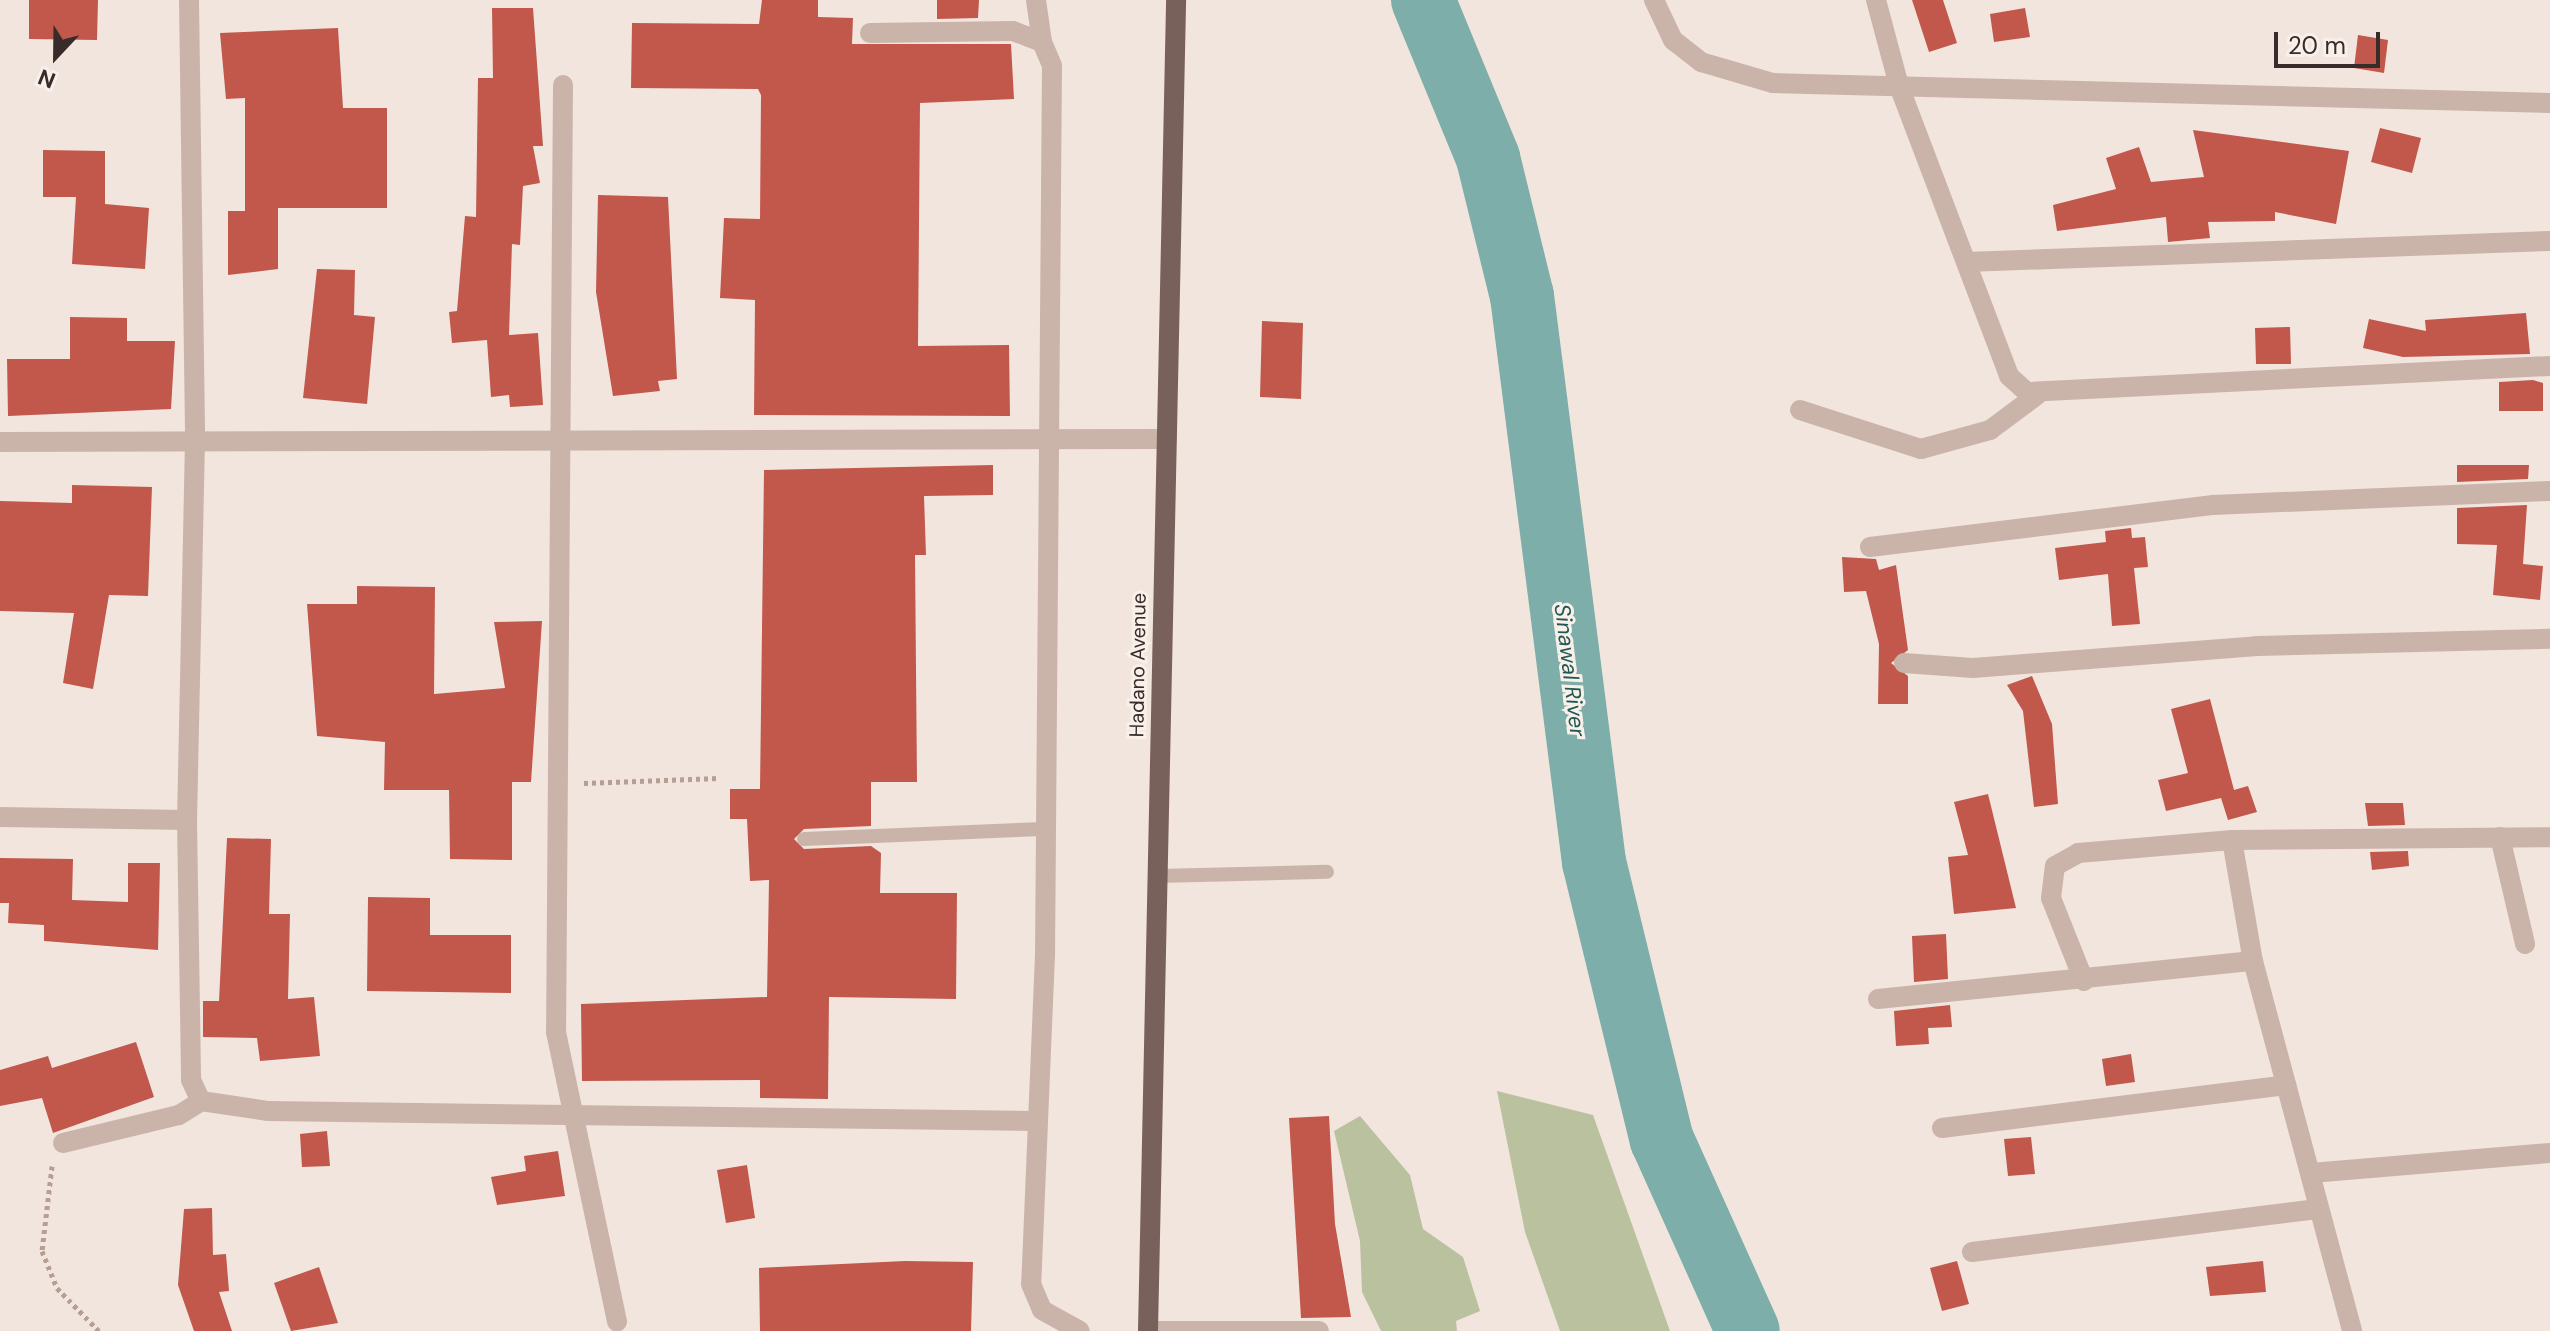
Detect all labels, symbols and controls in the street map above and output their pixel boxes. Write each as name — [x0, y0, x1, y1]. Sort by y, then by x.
north arrow — [16, 16, 96, 96]
scale bar — [2278, 16, 2384, 66]
text: 20 m — [2288, 30, 2346, 61]
text: N — [34, 62, 60, 95]
street label: Hadano Avenue — [1125, 593, 1151, 737]
water label: Sinawal River — [1549, 602, 1591, 738]

